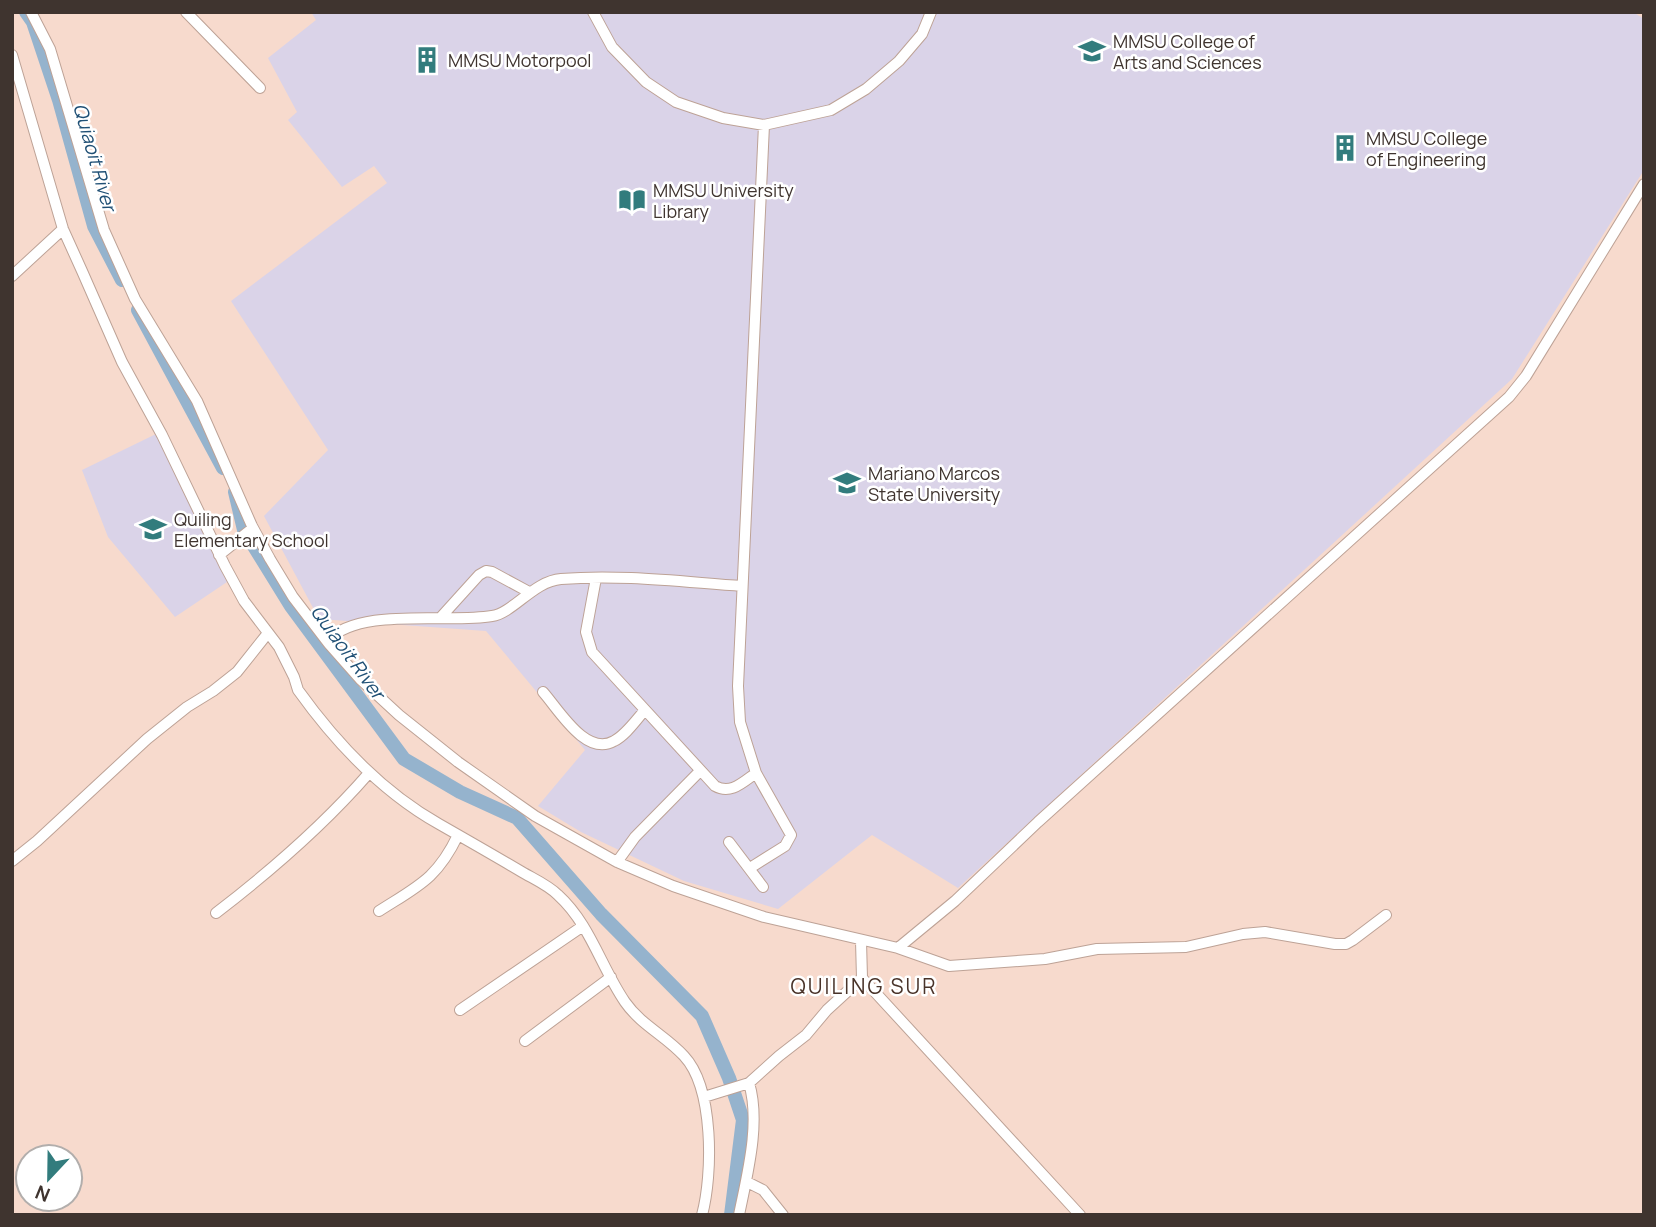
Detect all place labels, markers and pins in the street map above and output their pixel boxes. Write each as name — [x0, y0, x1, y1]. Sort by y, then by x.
place label: MMSU College of Arts and Sciences — [1113, 29, 1262, 74]
school or university icon: MMSU College of Arts and Sciences — [1077, 36, 1107, 66]
building icon: MMSU Motorpool — [412, 45, 442, 75]
place label: MMSU Motorpool — [448, 48, 592, 72]
place label: MMSU College of Engineering — [1366, 126, 1487, 171]
building icon: MMSU College of Engineering — [1330, 133, 1360, 163]
place label: MMSU University Library — [653, 178, 794, 223]
library icon: MMSU University Library — [617, 185, 647, 215]
place label: Mariano Marcos State University — [868, 461, 1001, 506]
school or university icon: Mariano Marcos State University — [832, 468, 862, 498]
place label: Quiling Elementary School — [174, 507, 329, 552]
school or university icon: Quiling Elementary School — [138, 514, 168, 544]

